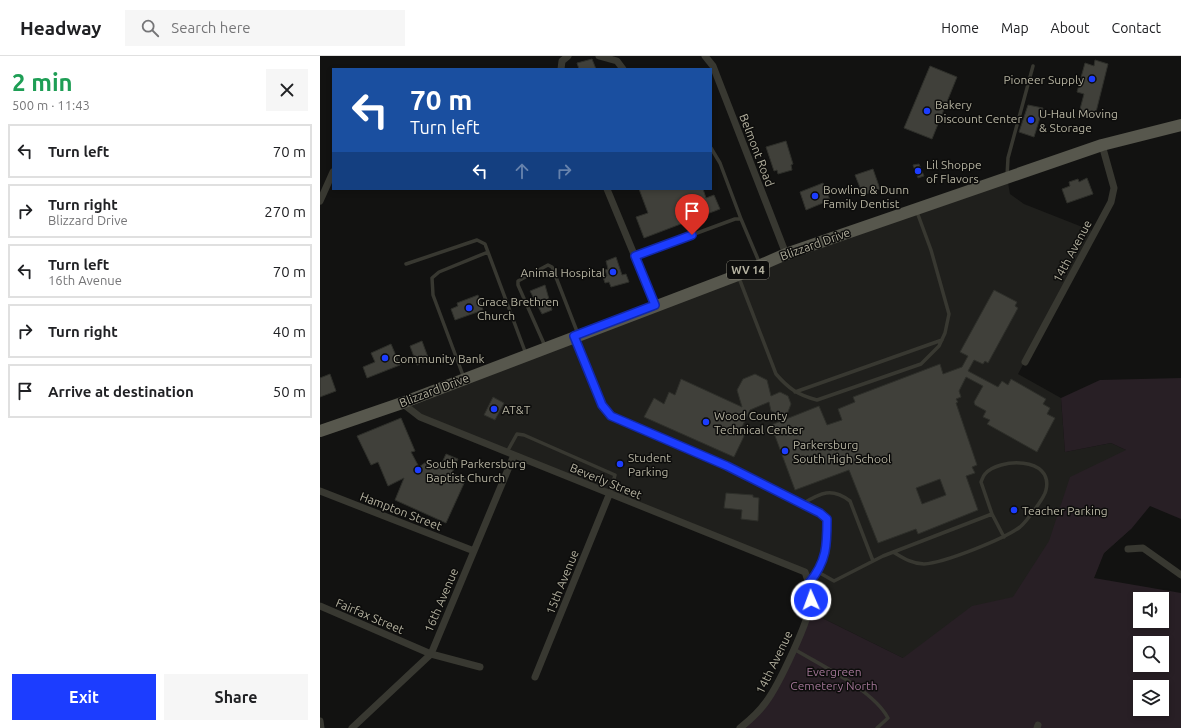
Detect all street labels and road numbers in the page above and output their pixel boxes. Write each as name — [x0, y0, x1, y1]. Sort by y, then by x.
street label: Belmont Road — [737, 112, 777, 188]
street label: 14th Avenue — [1050, 218, 1094, 284]
street label: Blizzard Drive — [778, 225, 852, 263]
road number: WV 14 — [727, 261, 769, 279]
street label: Blizzard Drive — [397, 371, 471, 409]
street label: Beverly Street — [568, 461, 644, 501]
street label: Hampton Street — [358, 489, 444, 533]
street label: 15th Avenue — [543, 548, 581, 616]
street label: 16th Avenue — [422, 566, 460, 634]
street label: Fairfax Street — [334, 596, 406, 636]
street label: 14th Avenue — [753, 628, 795, 696]

